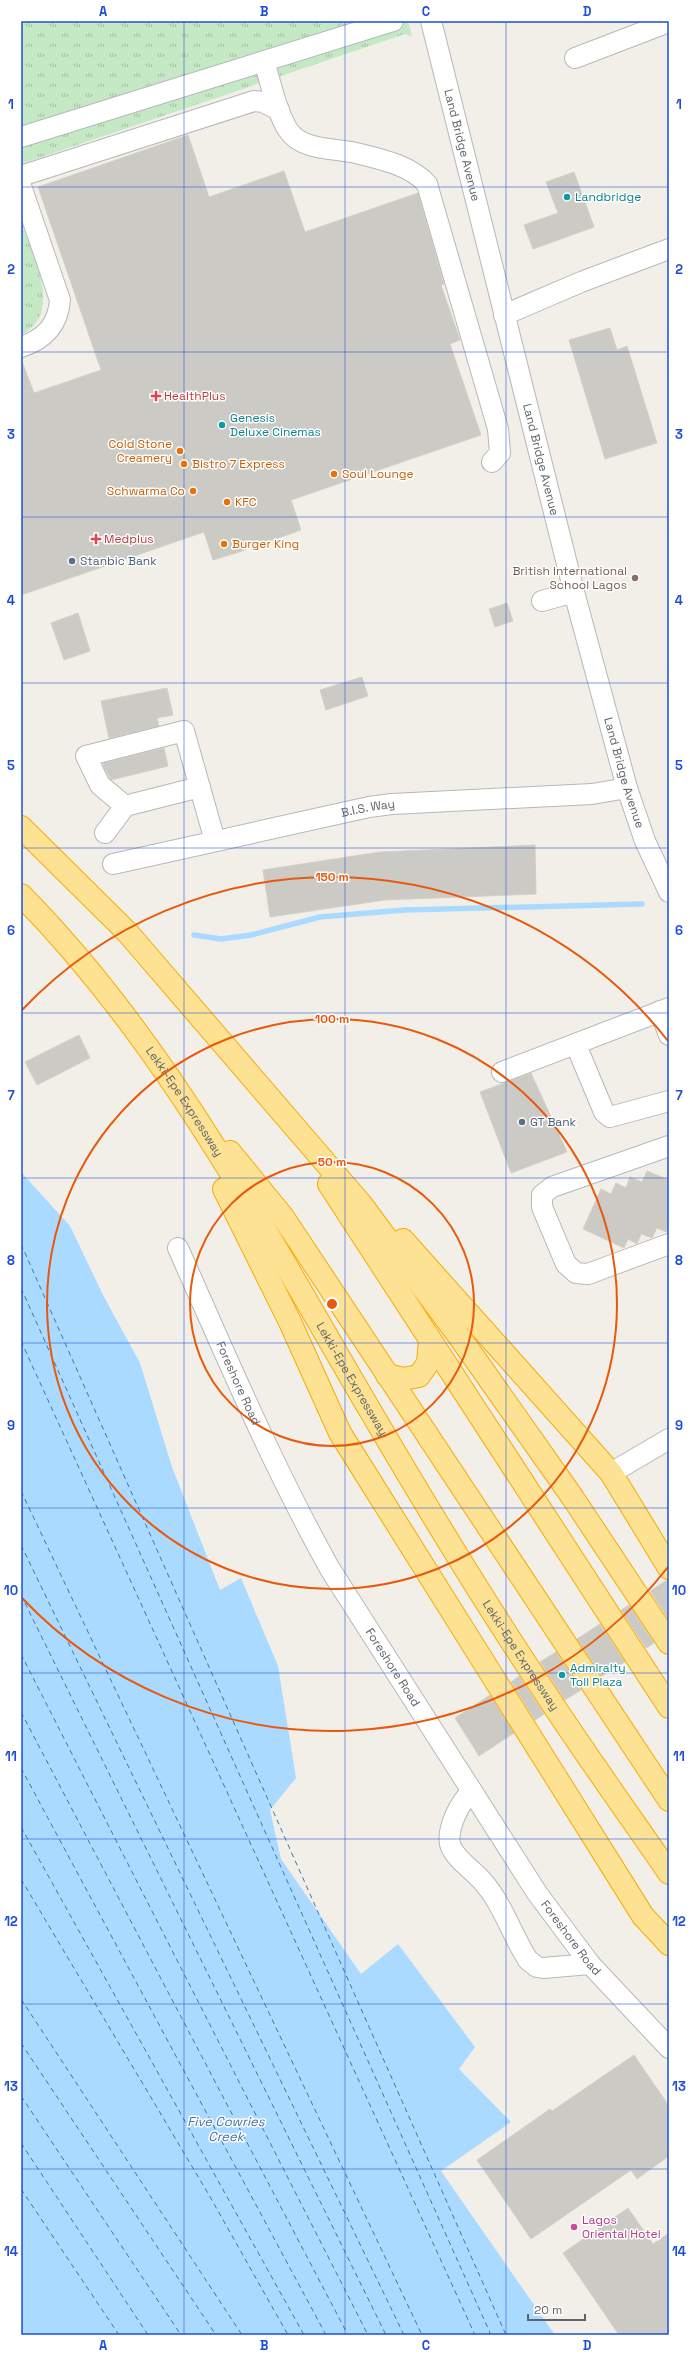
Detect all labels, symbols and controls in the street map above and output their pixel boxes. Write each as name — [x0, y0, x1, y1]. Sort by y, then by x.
text: A — [99, 3, 108, 20]
text: B — [260, 3, 269, 20]
text: C — [422, 3, 430, 20]
text: D — [583, 3, 592, 20]
street label: Land Bridge Avenue — [440, 87, 484, 203]
text: 1 — [8, 96, 14, 113]
text: 1 — [676, 96, 682, 113]
place label: Landbridge — [575, 189, 641, 205]
marker: Landbridge — [562, 192, 572, 202]
text: 2 — [7, 261, 15, 278]
text: 2 — [675, 261, 683, 278]
place label: HealthPlus — [164, 388, 226, 404]
marker: HealthPlus — [151, 391, 161, 401]
street label: Land Bridge Avenue — [519, 402, 563, 517]
place label: Genesis Deluxe Cinemas — [230, 410, 321, 440]
marker: Genesis Deluxe Cinemas — [217, 420, 227, 430]
text: 3 — [7, 426, 15, 443]
text: 3 — [675, 426, 683, 443]
place label: Cold Stone Creamery — [109, 436, 172, 466]
marker: Cold Stone Creamery — [175, 446, 185, 456]
place label: Bistro 7 Express — [192, 456, 285, 472]
marker: Bistro 7 Express — [179, 459, 189, 469]
place label: Soul Lounge — [342, 466, 414, 482]
marker: Soul Lounge — [329, 469, 339, 479]
place label: Schwarma Co — [107, 483, 185, 499]
marker: Schwarma Co — [188, 486, 198, 496]
place label: KFC — [235, 494, 257, 510]
marker: KFC — [222, 497, 232, 507]
place label: Medplus — [104, 531, 154, 547]
marker: Medplus — [91, 534, 101, 544]
place label: Burger King — [232, 536, 299, 552]
marker: Burger King — [219, 539, 229, 549]
place label: Stanbic Bank — [80, 553, 157, 569]
marker: Stanbic Bank — [67, 556, 77, 566]
place label: British International School Lagos — [512, 563, 627, 593]
marker: British International School Lagos — [630, 573, 640, 583]
text: 4 — [7, 592, 15, 609]
text: 4 — [675, 592, 683, 609]
street label: Land Bridge Avenue — [600, 715, 648, 830]
text: 5 — [7, 757, 15, 774]
text: 5 — [675, 757, 683, 774]
street label: B.I.S. Way — [339, 796, 396, 821]
text: 150 m — [315, 869, 349, 885]
text: 6 — [7, 922, 15, 939]
text: 6 — [675, 922, 683, 939]
text: 100 m — [315, 1011, 349, 1027]
street label: Lekki-Epe Expressway — [142, 1044, 227, 1160]
text: 7 — [7, 1087, 15, 1104]
text: 7 — [675, 1087, 683, 1104]
place label: GT Bank — [530, 1114, 577, 1130]
marker: GT Bank — [517, 1117, 527, 1127]
text: 50 m — [318, 1154, 346, 1170]
text: 8 — [7, 1252, 15, 1269]
text: 8 — [675, 1252, 683, 1269]
centre of rings — [325, 1297, 339, 1311]
street label: Lekki-Epe Expressway — [313, 1319, 391, 1439]
street label: Foreshore Road — [212, 1339, 264, 1428]
text: 9 — [7, 1417, 15, 1434]
text: 9 — [675, 1417, 683, 1434]
text: 10 — [4, 1582, 18, 1599]
text: 10 — [672, 1582, 686, 1599]
street label: Lekki-Epe Expressway — [479, 1597, 563, 1714]
street label: Foreshore Road — [362, 1625, 424, 1710]
place label: Admiralty Toll Plaza — [570, 1660, 626, 1690]
marker: Admiralty Toll Plaza — [557, 1670, 567, 1680]
text: 11 — [5, 1748, 17, 1765]
text: 11 — [673, 1748, 685, 1765]
street label: Foreshore Road — [537, 1897, 605, 1979]
text: 12 — [4, 1913, 18, 1930]
text: 12 — [672, 1913, 686, 1930]
text: 13 — [4, 2078, 18, 2095]
text: 13 — [672, 2078, 686, 2095]
water label: Five Cowries Creek — [187, 2113, 266, 2145]
place label: Lagos Oriental Hotel — [582, 2212, 661, 2242]
marker: Lagos Oriental Hotel — [569, 2222, 579, 2232]
text: 14 — [4, 2243, 18, 2260]
text: 14 — [672, 2243, 686, 2260]
scale bar — [528, 2296, 585, 2322]
text: 20 m — [534, 2302, 562, 2318]
text: A — [99, 2337, 108, 2354]
text: B — [260, 2337, 269, 2354]
text: C — [422, 2337, 430, 2354]
text: D — [583, 2337, 592, 2354]

